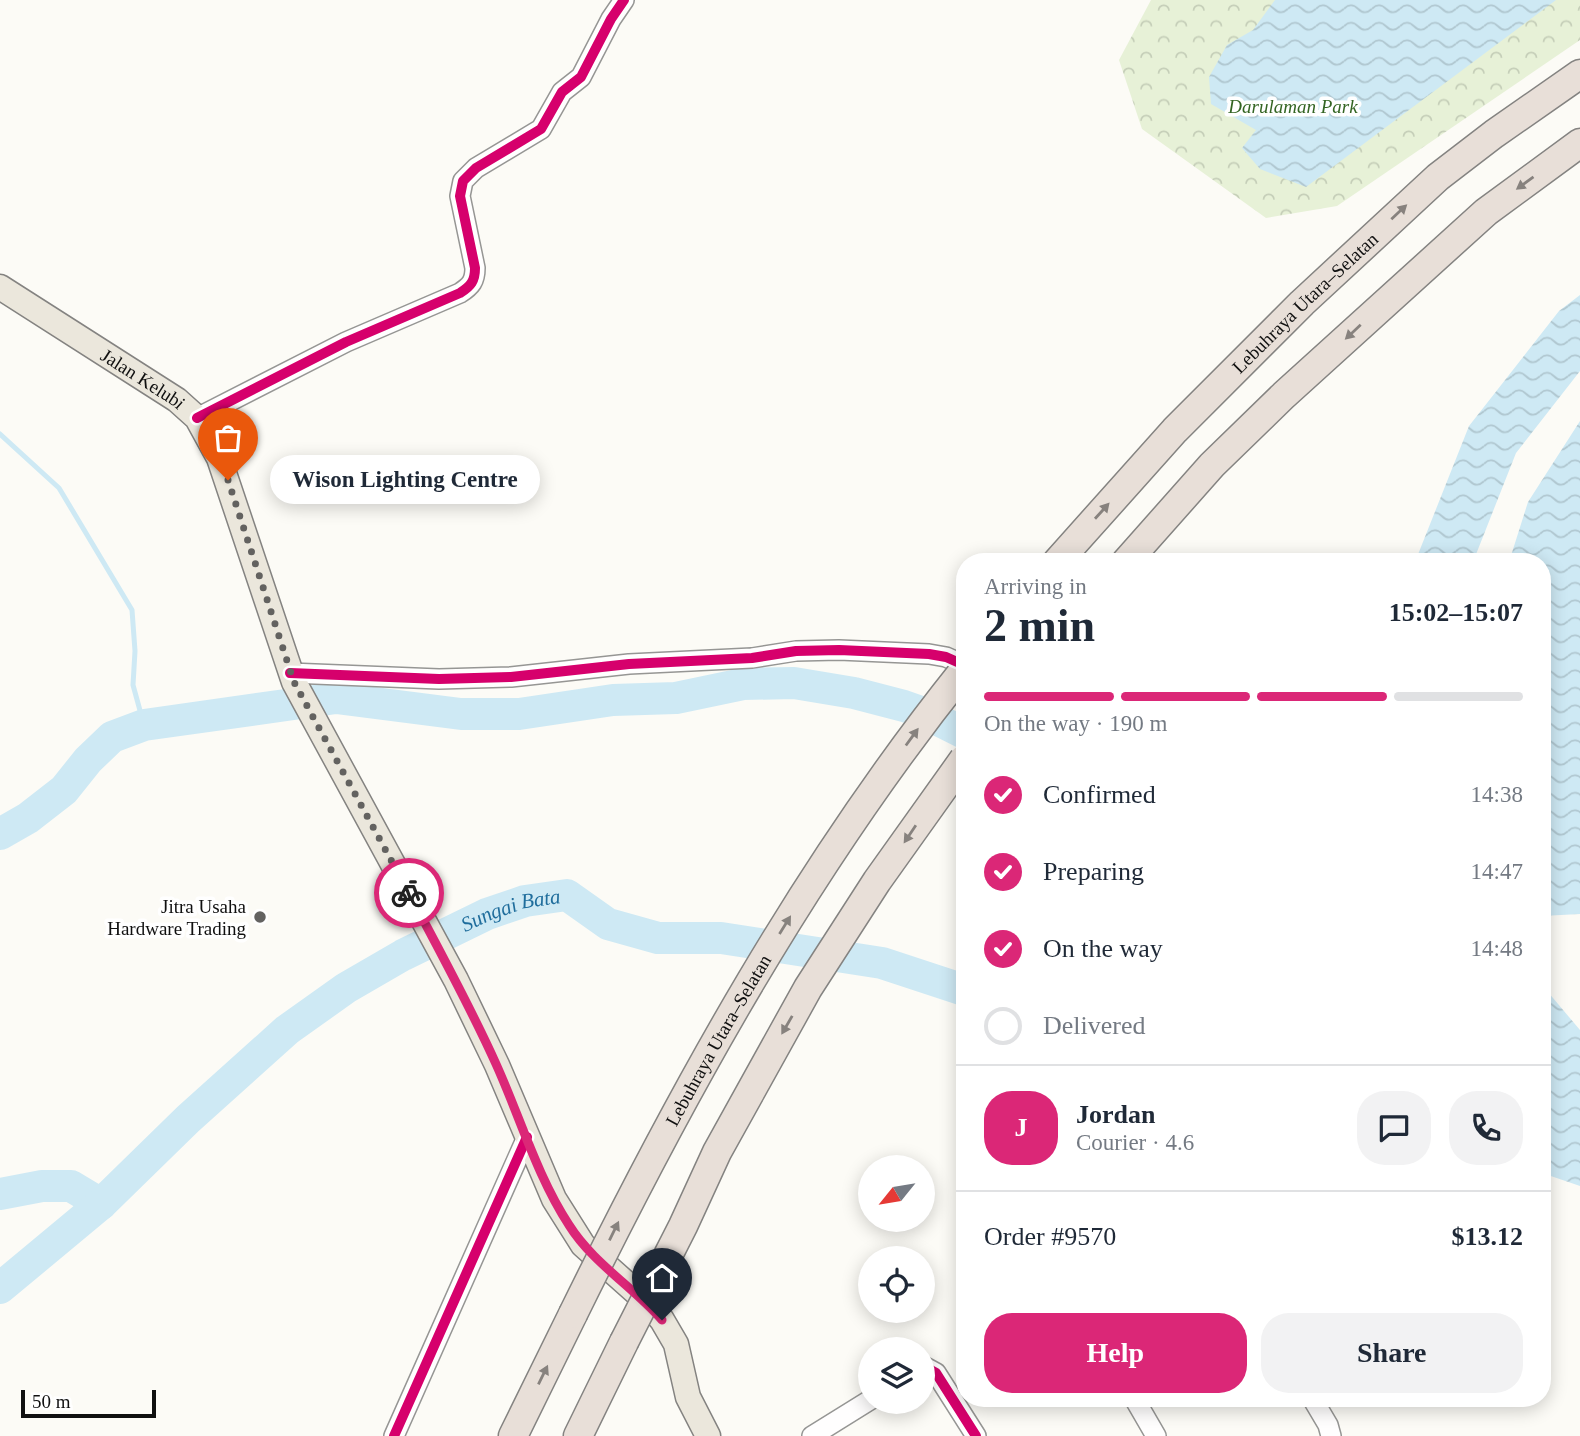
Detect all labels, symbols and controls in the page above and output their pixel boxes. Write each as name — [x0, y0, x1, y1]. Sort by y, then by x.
park label: Darulaman Park — [1227, 96, 1358, 117]
one-way arrow — [1516, 176, 1534, 190]
one-way arrow — [1390, 204, 1408, 220]
street label: Lebuhraya Utara–Selatan — [1228, 228, 1383, 378]
one-way arrow — [1345, 323, 1362, 339]
street label: Jalan Kelubi — [97, 344, 189, 413]
pin — [198, 408, 258, 480]
icon: bag — [209, 419, 247, 457]
callout: Wison Lighting Centre — [270, 456, 540, 504]
text: Wison Lighting Centre — [292, 467, 518, 492]
one-way arrow — [1094, 503, 1110, 520]
text: Arriving in — [984, 574, 1087, 599]
text: 15:02–15:07 — [1389, 598, 1523, 627]
text: 2 min — [984, 600, 1095, 651]
text: On the way · 190 m — [984, 711, 1167, 736]
one-way arrow — [905, 728, 919, 746]
icon: check — [984, 776, 1022, 814]
text: Confirmed — [1043, 780, 1156, 809]
text: 14:38 — [1471, 782, 1523, 807]
one-way arrow — [903, 824, 916, 844]
icon: check — [984, 853, 1022, 891]
text: Preparing — [1043, 857, 1144, 886]
courier — [374, 858, 444, 928]
text: 14:47 — [1471, 859, 1523, 884]
icon: bike — [390, 874, 428, 912]
water label: Sungai Bata — [457, 884, 562, 937]
place label: Jitra Usaha Hardware Trading — [107, 896, 247, 939]
marker: Jitra Usaha Hardware Trading — [252, 909, 268, 925]
one-way arrow — [778, 916, 791, 935]
icon: check — [984, 930, 1022, 968]
text: On the way — [1043, 934, 1163, 963]
text: 14:48 — [1471, 936, 1523, 961]
street label: Lebuhraya Utara–Selatan — [661, 950, 776, 1129]
text: Delivered — [1043, 1011, 1146, 1040]
one-way arrow — [781, 1016, 793, 1035]
button: chat — [1357, 1091, 1431, 1165]
button: phone — [1449, 1091, 1523, 1165]
text: Jordan — [1076, 1100, 1155, 1129]
text: J — [1015, 1113, 1028, 1142]
text: Courier · 4.6 — [1076, 1130, 1194, 1155]
north arrow — [858, 1155, 934, 1232]
map controls — [858, 1155, 935, 1414]
one-way arrow — [609, 1221, 620, 1241]
text: Order #9570 — [984, 1222, 1116, 1251]
text: $13.12 — [1452, 1222, 1523, 1251]
button: locate — [858, 1246, 935, 1323]
pin — [632, 1248, 692, 1320]
icon: home — [643, 1259, 681, 1297]
button: Help — [984, 1313, 1247, 1393]
button: Share — [1261, 1313, 1523, 1393]
button: layers — [858, 1337, 935, 1414]
one-way arrow — [538, 1365, 549, 1385]
scale bar — [21, 1387, 156, 1419]
text: 50 m — [32, 1391, 71, 1412]

